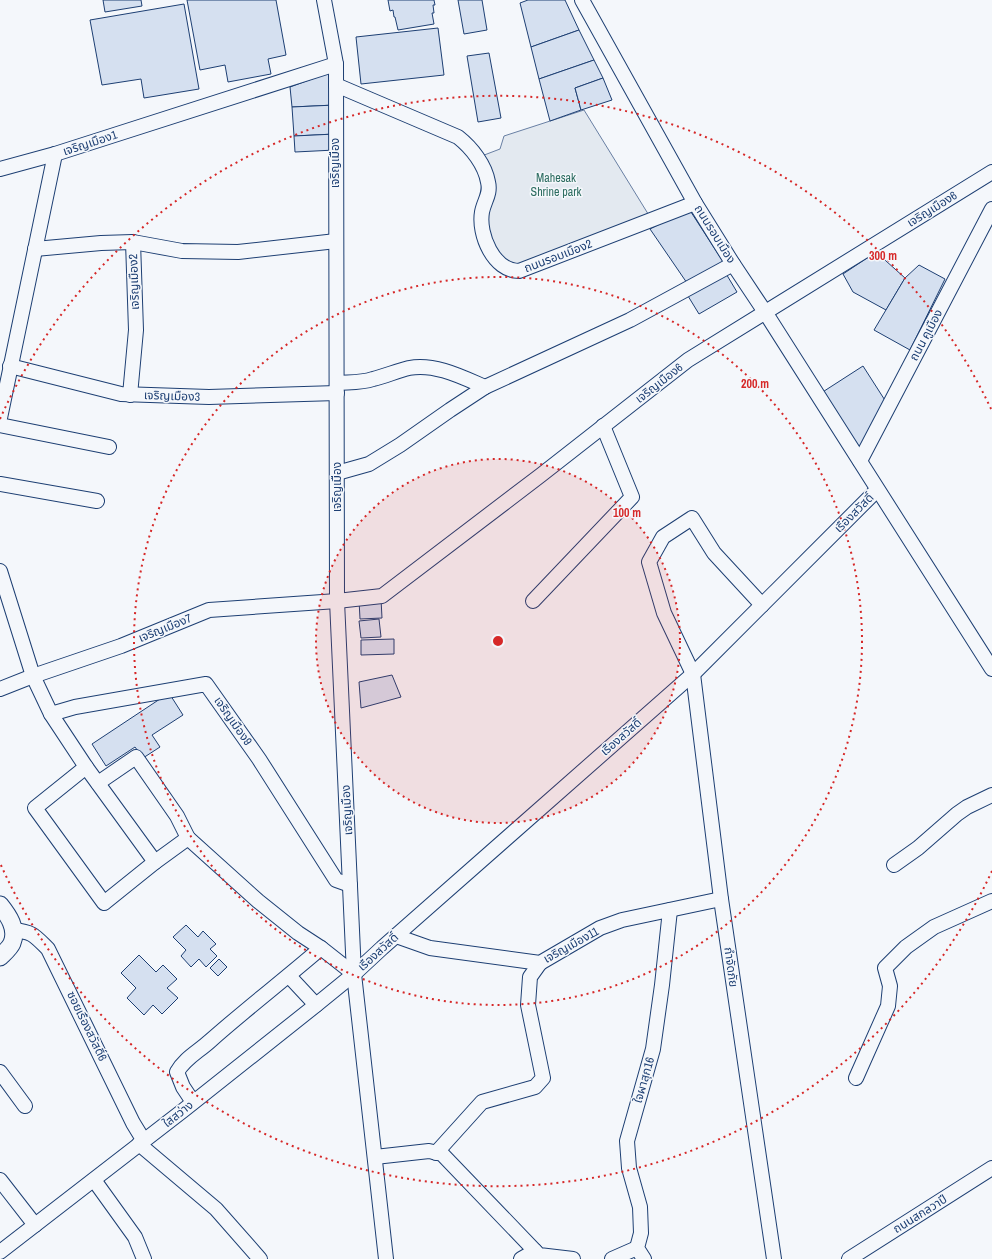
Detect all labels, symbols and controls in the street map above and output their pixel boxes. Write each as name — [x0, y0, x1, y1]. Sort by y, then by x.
street label: เจริญเมือง1 — [61, 127, 120, 159]
street label: เจริญเมือง — [327, 138, 343, 188]
park label: Mahesak Shrine park — [531, 170, 582, 200]
street label: เจริญเมือง6 — [904, 187, 960, 231]
street label: ถนนรอบเมือง — [691, 202, 739, 266]
street label: ถนนรอบเมือง2 — [522, 236, 594, 276]
text: 300 m — [869, 248, 897, 264]
street label: เจริญเมือง2 — [125, 254, 143, 310]
street label: ถนน คูเมือง — [906, 306, 946, 364]
street label: เจริญเมือง6 — [632, 359, 686, 407]
text: 200 m — [741, 376, 769, 392]
street label: เจริญเมือง3 — [144, 387, 200, 405]
street label: เจริญเมือง — [329, 462, 345, 512]
street label: เรืองสวัสดิ์ — [831, 490, 877, 536]
text: 100 m — [613, 505, 641, 521]
street label: เจริญเมือง7 — [136, 610, 194, 646]
centre of rings — [491, 634, 505, 648]
street label: เจริญเมือง9 — [210, 693, 256, 749]
street label: เรืองสวัสดิ์ — [597, 715, 645, 759]
street label: เจริญเมือง — [338, 784, 356, 836]
street label: เจริญเมือง11 — [541, 923, 602, 967]
street label: เรืองสวัสดิ์ — [354, 929, 402, 975]
street label: กำจัดภัย — [720, 946, 742, 988]
street label: ซอยเรืองสวัสดิ์6 — [63, 988, 111, 1064]
street label: ใจผาสุก16 — [630, 1055, 658, 1105]
street label: ใสสว่าง — [160, 1097, 196, 1131]
street label: ถนนสกลวาปี — [890, 1191, 950, 1237]

